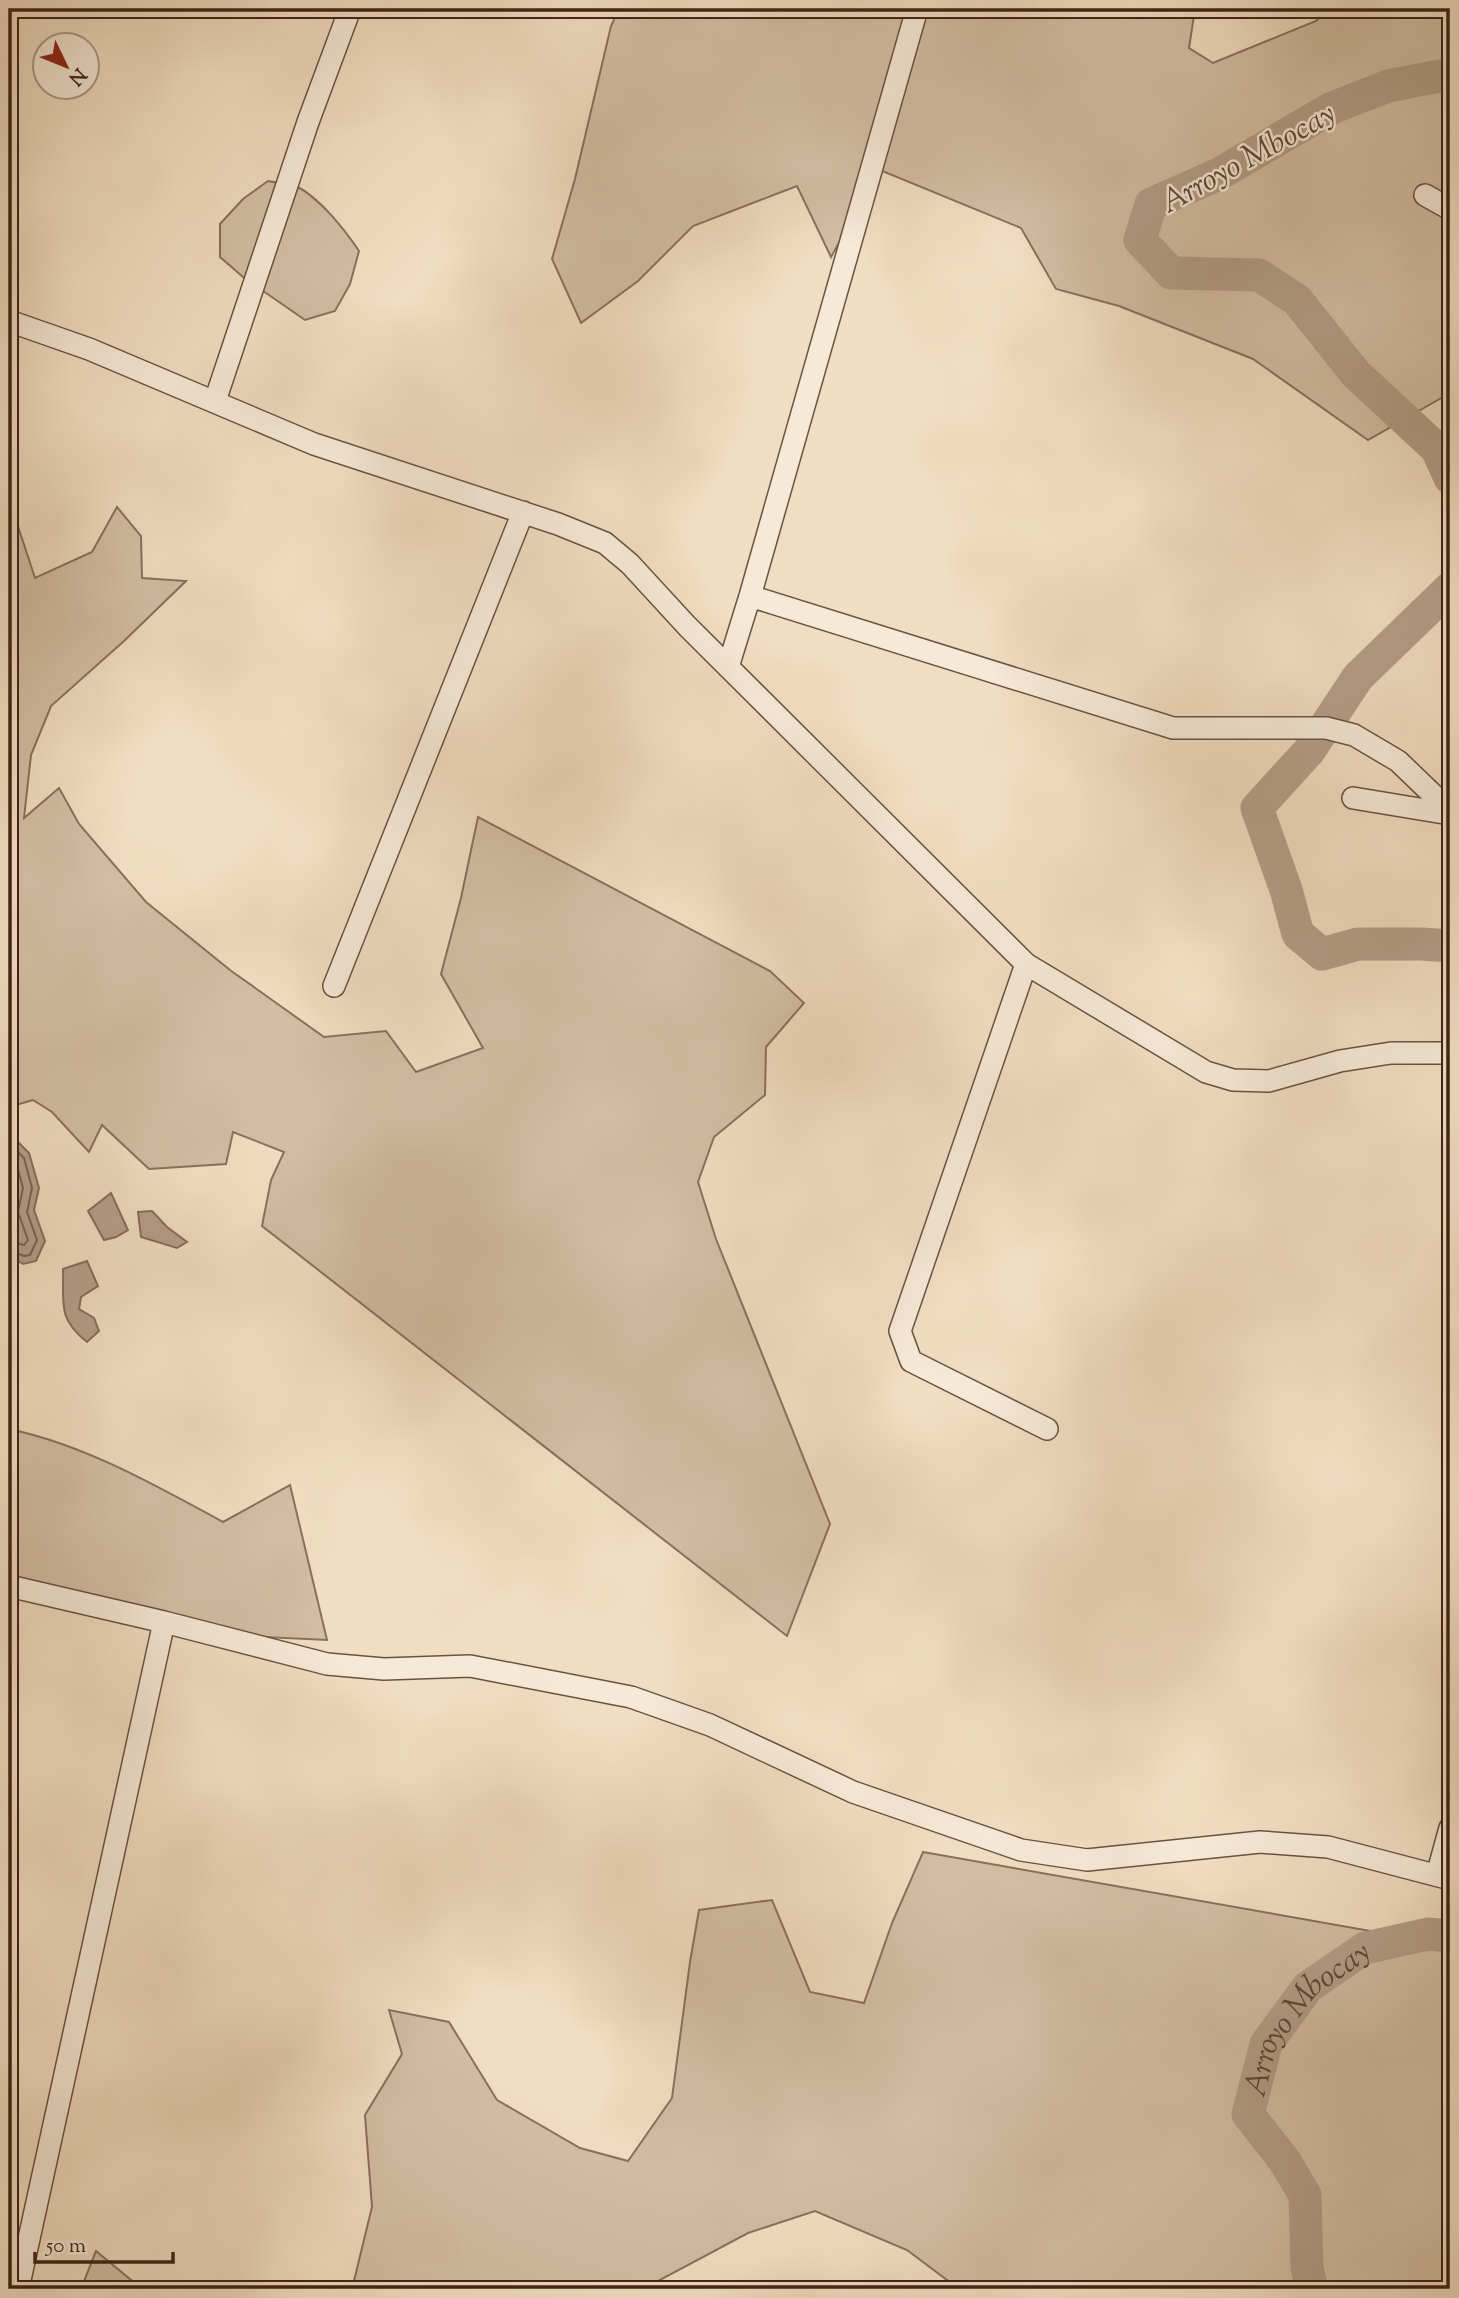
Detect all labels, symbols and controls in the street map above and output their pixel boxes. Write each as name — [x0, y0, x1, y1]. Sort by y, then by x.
north arrow — [32, 32, 102, 102]
text: N — [62, 61, 92, 91]
water label: Arroyo Mbocay — [1153, 93, 1344, 227]
water label: Arroyo Mbocay — [1233, 1931, 1380, 2102]
scale bar — [35, 2221, 173, 2265]
text: 50 m — [45, 2232, 86, 2262]

